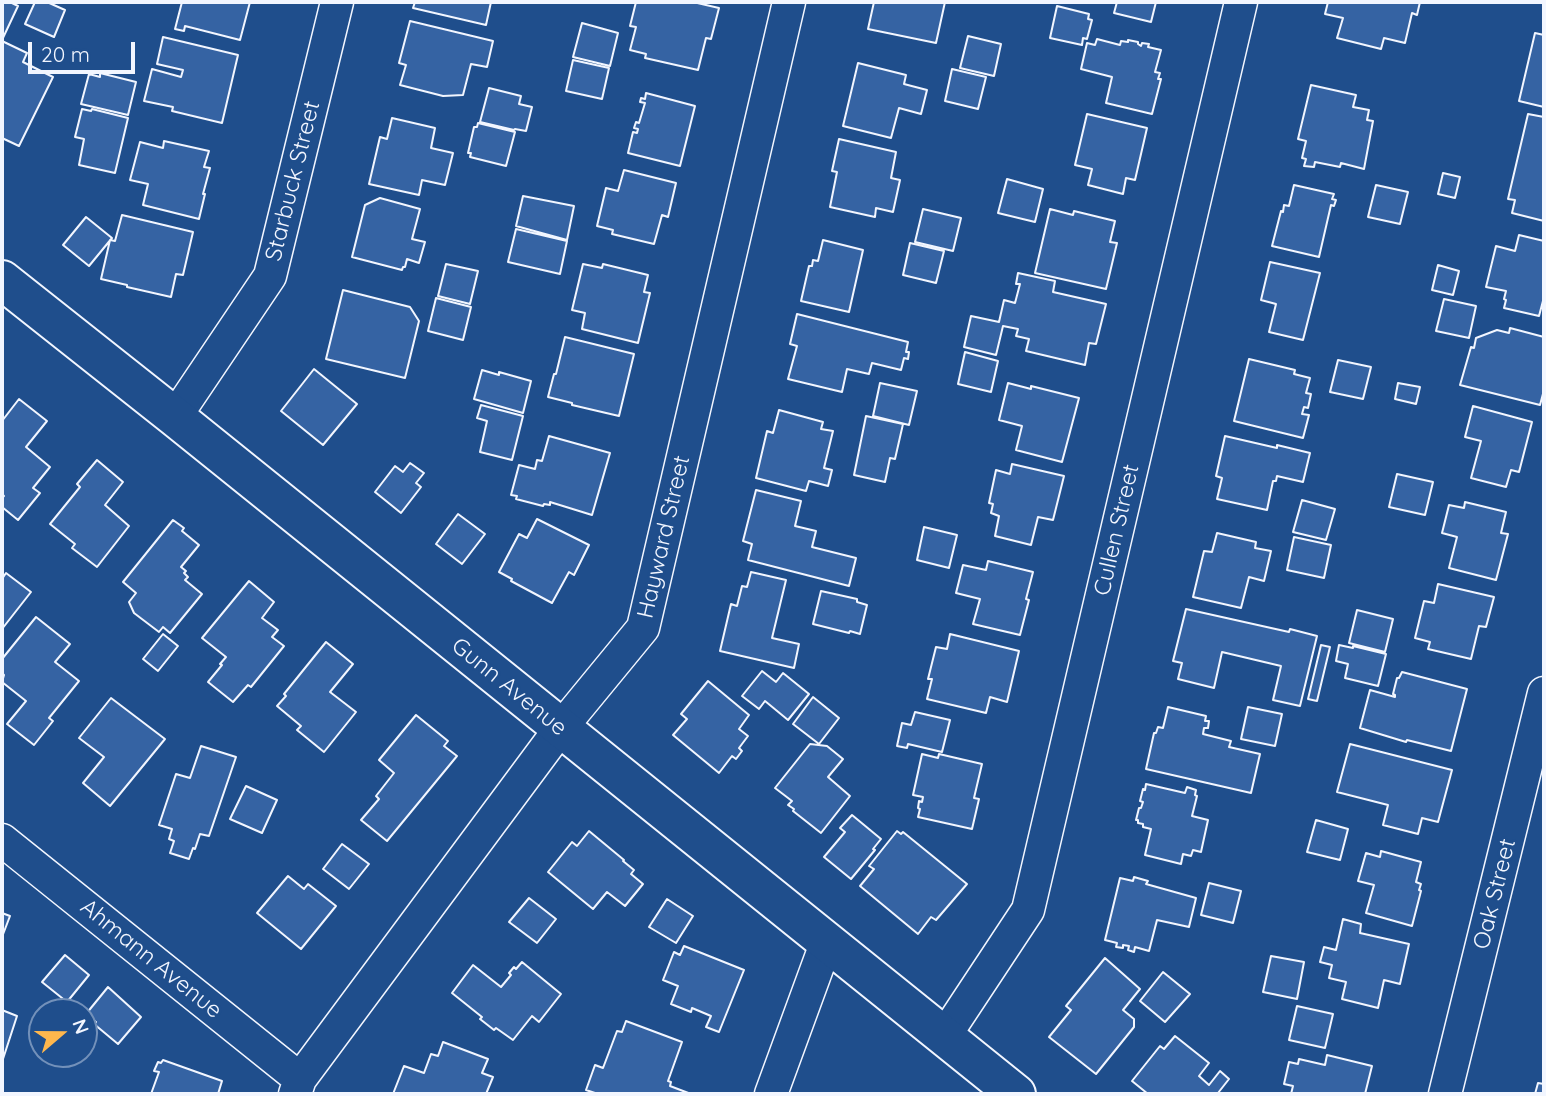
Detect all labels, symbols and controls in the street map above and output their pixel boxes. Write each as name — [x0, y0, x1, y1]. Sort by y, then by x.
scale bar — [32, 28, 138, 72]
text: 20 m — [41, 41, 90, 67]
street label: Starbuck Street — [260, 98, 326, 264]
street label: Hayward Street — [632, 453, 696, 621]
street label: Cullen Street — [1088, 462, 1146, 598]
street label: Gunn Avenue — [446, 632, 572, 742]
street label: Oak Street — [1468, 836, 1522, 952]
street label: Ahmann Avenue — [75, 893, 227, 1025]
north arrow — [28, 998, 98, 1068]
text: N — [67, 1016, 95, 1037]

